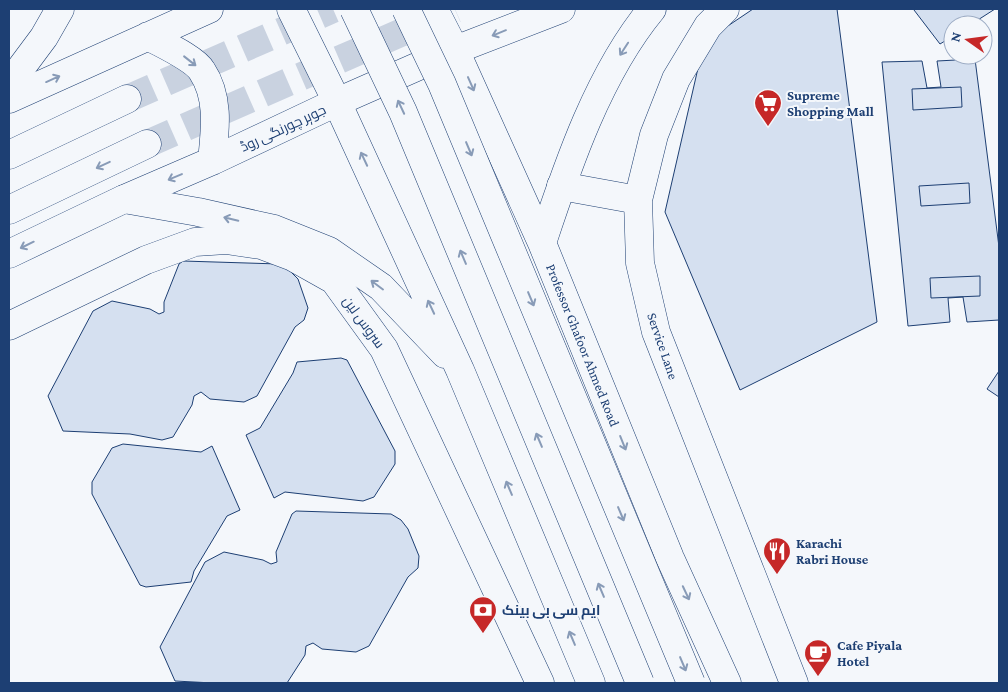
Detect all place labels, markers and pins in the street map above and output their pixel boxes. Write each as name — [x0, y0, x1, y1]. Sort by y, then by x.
place label: Supreme Shopping Mall — [787, 87, 874, 119]
supermarket icon: Supreme Shopping Mall — [753, 88, 783, 127]
place label: Karachi Rabri House — [796, 535, 869, 567]
restaurant icon: Karachi Rabri House — [762, 536, 792, 575]
bank icon: ایم سی بی بینک — [468, 595, 498, 634]
place label: ایم سی بی بینک — [502, 602, 600, 620]
place label: Cafe Piyala Hotel — [837, 637, 902, 669]
cafe icon: Cafe Piyala Hotel — [803, 638, 833, 677]

